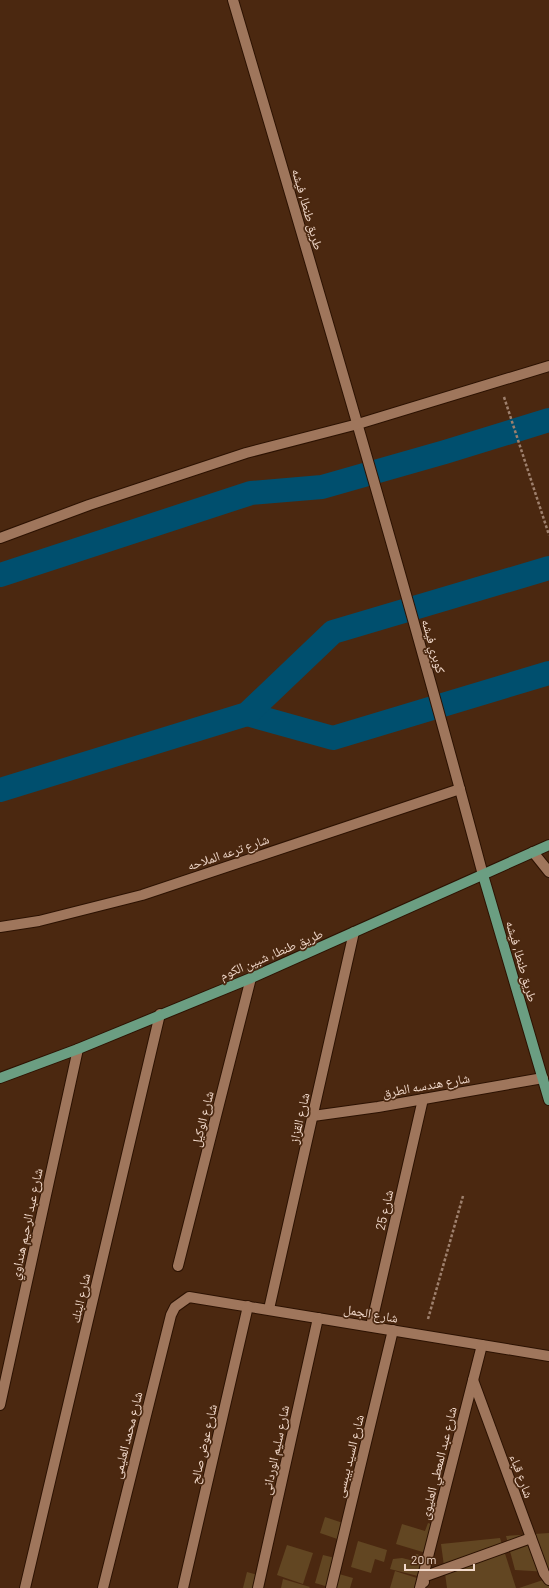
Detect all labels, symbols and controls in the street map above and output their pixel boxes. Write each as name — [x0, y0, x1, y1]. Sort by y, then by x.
street label: طريق طنطا, فيشه — [288, 167, 327, 252]
street label: كوبري فيشه — [415, 617, 450, 676]
street label: شارع ترعه الملاحه — [185, 831, 272, 875]
street label: طريق طنطا, فيشه — [502, 919, 541, 1004]
street label: طريق طنطا, شبين الكوم — [217, 925, 325, 984]
street label: شارع هندسه الطرق — [381, 1069, 471, 1103]
street label: شارع الوكيل — [187, 1089, 219, 1149]
street label: شارع القزاز — [285, 1091, 315, 1146]
street label: شارع عبد الرحيم هنداوي — [6, 1167, 49, 1282]
street label: شارع 25 — [372, 1188, 398, 1232]
street label: شارع البنك — [67, 1272, 95, 1325]
street label: شارع الجمل — [342, 1300, 399, 1328]
street label: شارع محمد العليمى — [108, 1390, 148, 1481]
street label: شارع عوض صالح — [186, 1402, 222, 1486]
street label: شارع سليم الوردانى — [258, 1404, 294, 1497]
street label: شارع عبد المعطي العليوى — [416, 1405, 463, 1522]
street label: شارع السيد بيبسى — [331, 1413, 369, 1500]
street label: شارع قباء — [505, 1452, 537, 1501]
scale bar — [405, 1546, 474, 1572]
text: 20 m — [411, 1552, 437, 1566]

